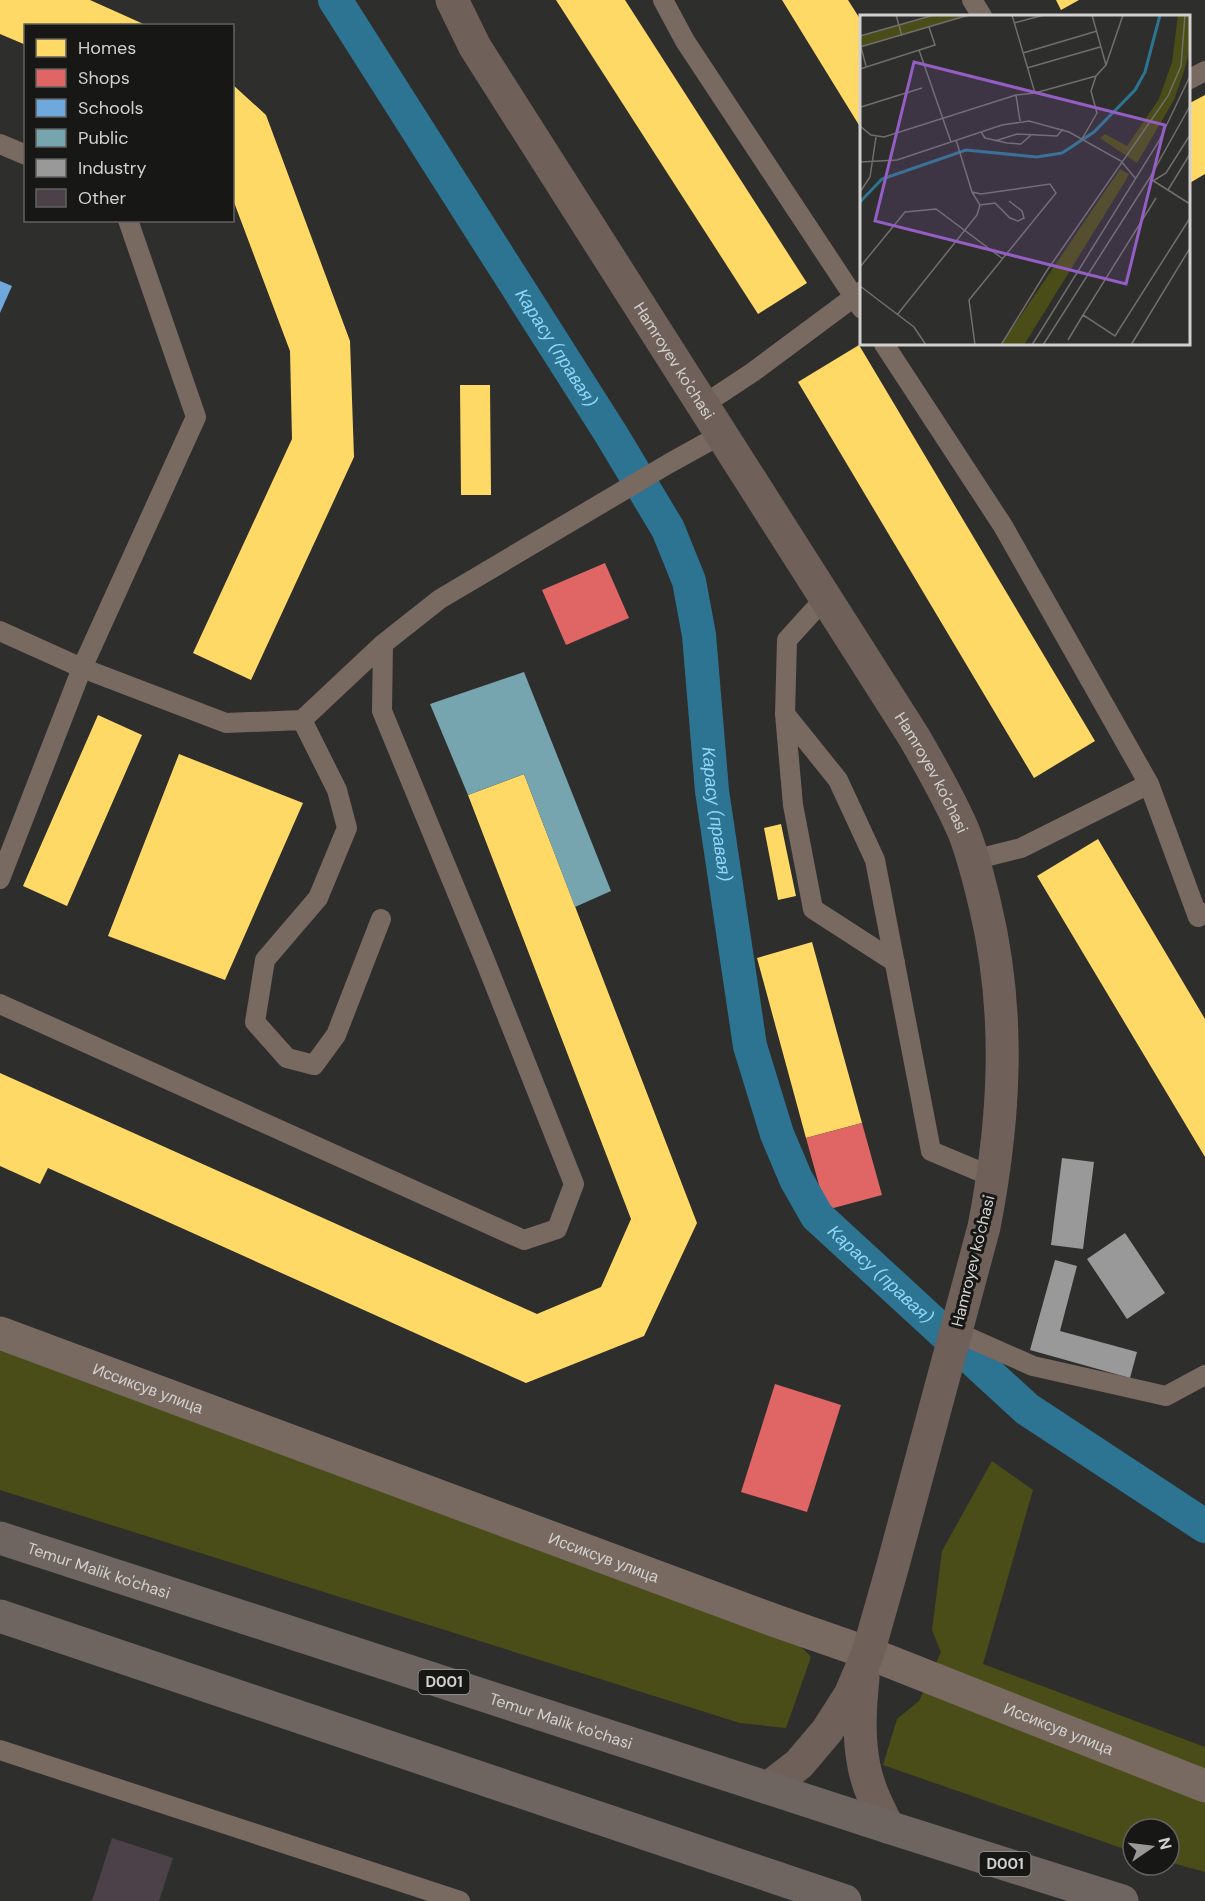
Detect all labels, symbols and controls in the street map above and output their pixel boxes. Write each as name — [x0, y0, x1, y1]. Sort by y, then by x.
inset map — [860, 15, 1190, 345]
legend — [24, 24, 234, 222]
text: Homes — [78, 36, 136, 60]
text: Shops — [78, 66, 130, 90]
text: Schools — [78, 96, 143, 120]
text: Public — [78, 126, 129, 150]
text: Industry — [78, 156, 147, 180]
text: Other — [78, 186, 127, 210]
water label: Карасу (правая) — [510, 284, 603, 412]
street label: Hamroyev ko'chasi — [629, 298, 720, 423]
street label: Hamroyev ko'chasi — [890, 708, 974, 836]
water label: Карасу (правая) — [696, 746, 737, 883]
street label: Hamroyev ko'chasi — [946, 1193, 1000, 1329]
water label: Карасу (правая) — [822, 1220, 939, 1329]
street label: Иссиксув улица — [90, 1358, 206, 1418]
street label: Иссиксув улица — [546, 1527, 662, 1587]
street label: Temur Malik ko'chasi — [25, 1537, 173, 1603]
road number: D001 — [418, 1670, 470, 1694]
street label: Temur Malik ko'chasi — [487, 1687, 635, 1754]
street label: Иссиксув улица — [1001, 1697, 1117, 1759]
north arrow — [1121, 1817, 1181, 1877]
text: N — [1153, 1835, 1177, 1852]
road number: D001 — [980, 1852, 1030, 1876]

